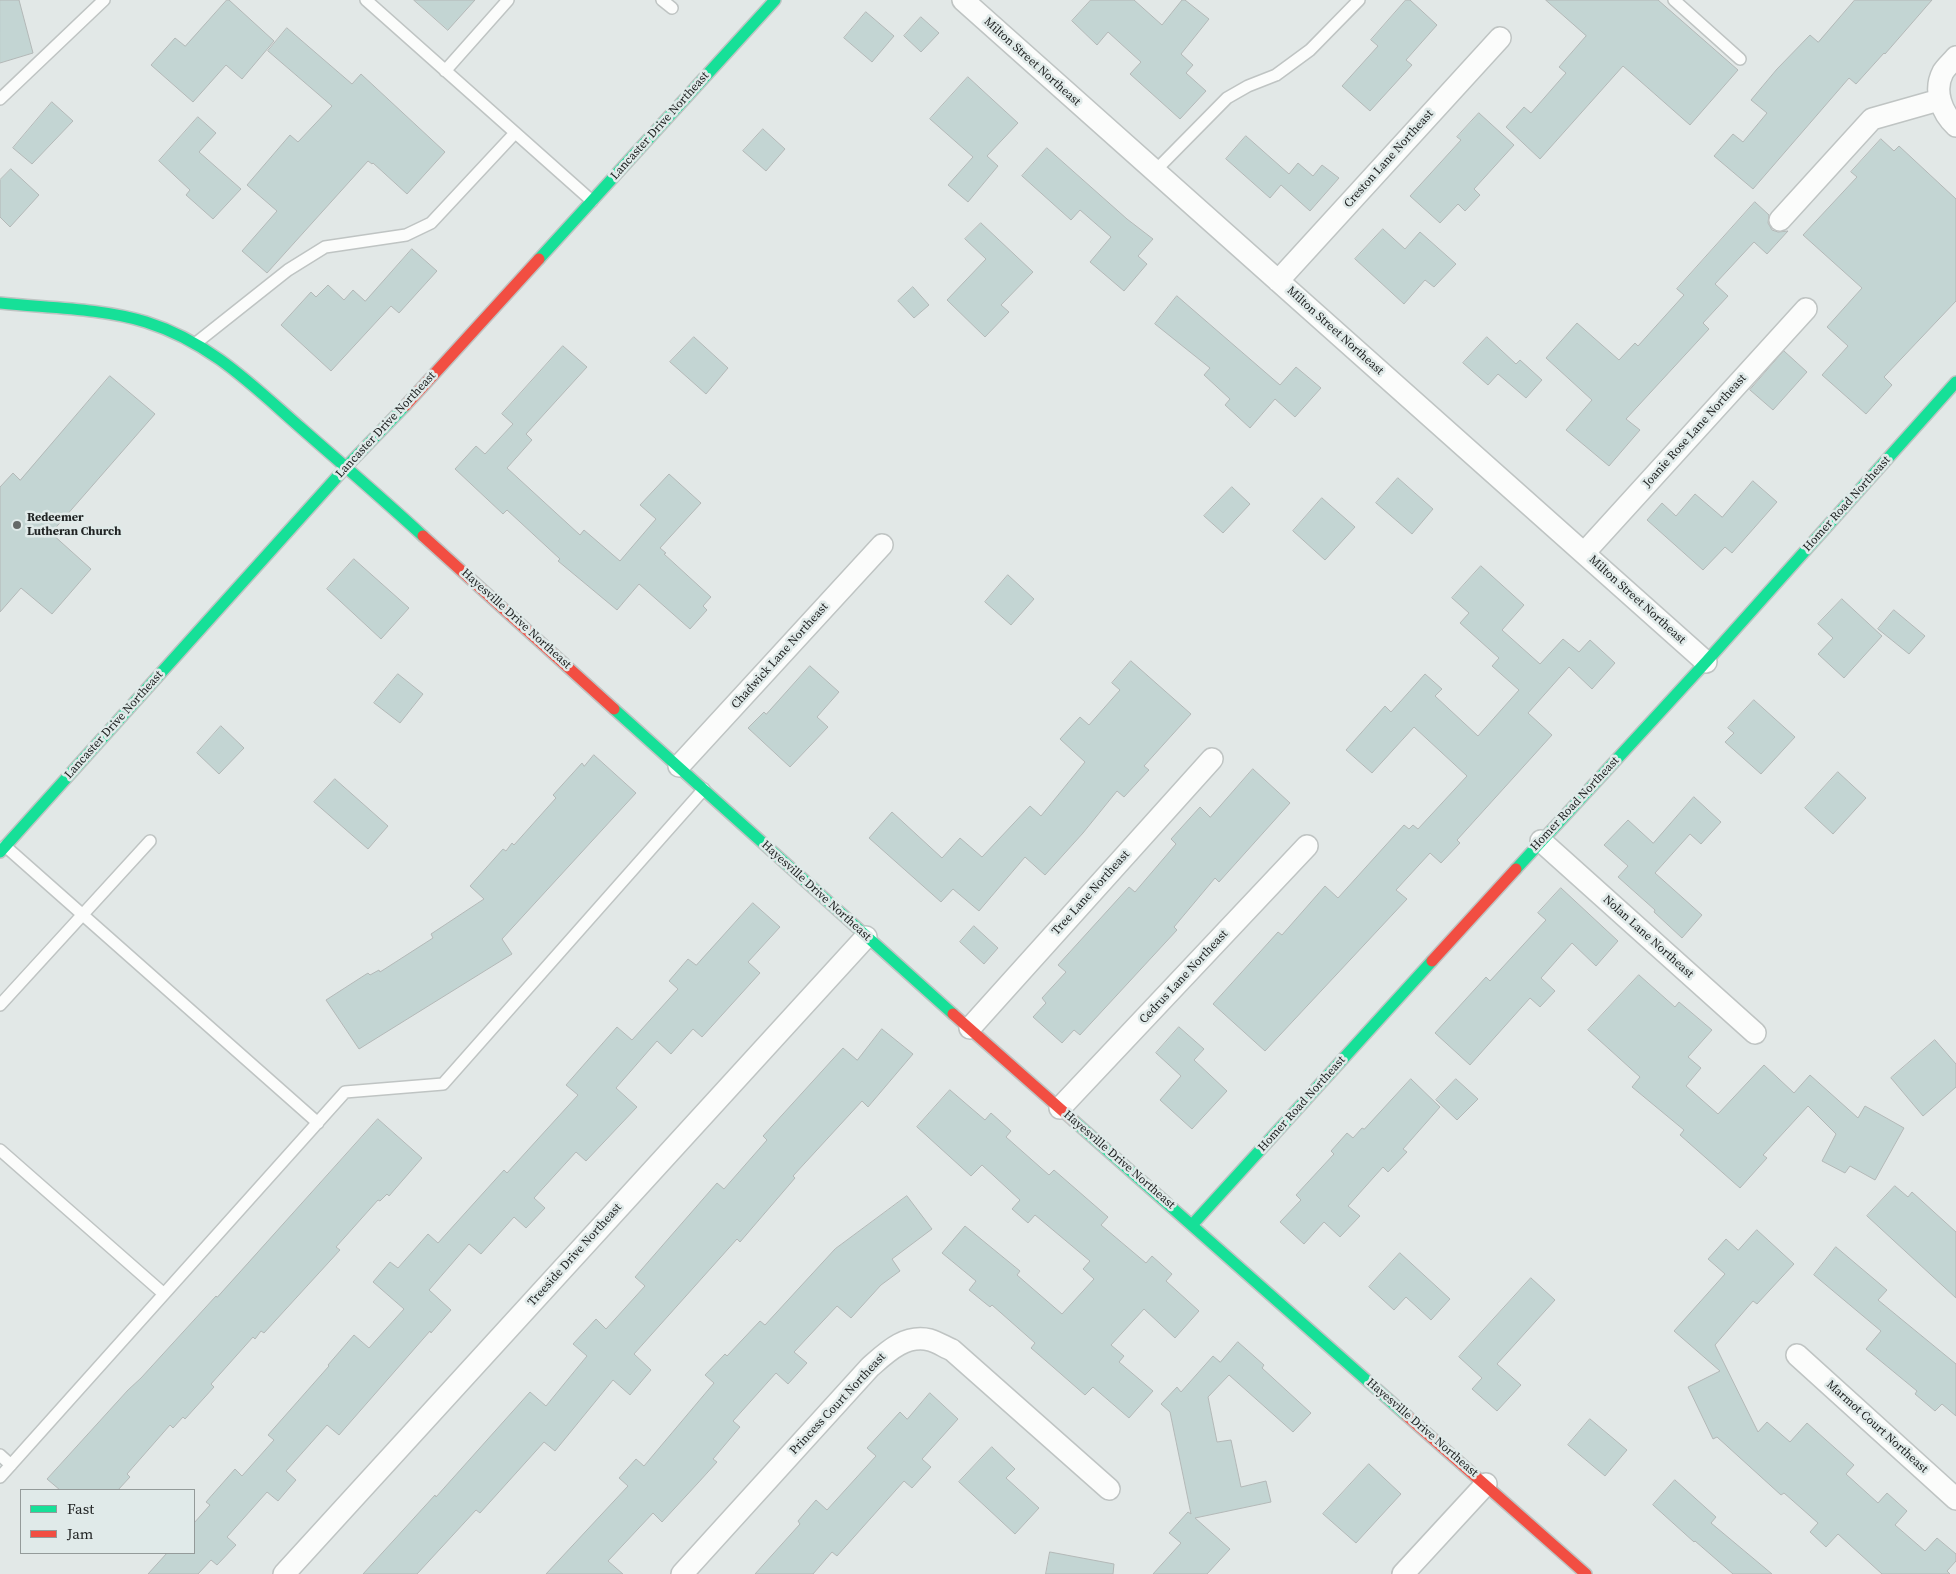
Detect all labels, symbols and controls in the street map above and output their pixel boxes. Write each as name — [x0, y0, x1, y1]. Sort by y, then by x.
street label: Milton Street Northeast — [981, 15, 1083, 109]
street label: Lancaster Drive Northeast — [608, 69, 712, 183]
street label: Creston Lane Northeast — [1341, 107, 1437, 211]
street label: Milton Street Northeast — [1284, 284, 1386, 378]
street label: Lancaster Drive Northeast — [333, 369, 439, 481]
street label: Joanie Rose Lane Northeast — [1640, 371, 1750, 491]
street label: Homer Road Northeast — [1800, 453, 1894, 555]
place label: Redeemer Lutheran Church — [27, 511, 121, 539]
marker: Redeemer Lutheran Church — [11, 519, 23, 531]
street label: Milton Street Northeast — [1586, 553, 1688, 647]
street label: Hayesville Drive Northeast — [458, 566, 574, 672]
street label: Chadwick Lane Northeast — [729, 600, 831, 712]
street label: Lancaster Drive Northeast — [62, 668, 166, 782]
street label: Homer Road Northeast — [1528, 754, 1622, 854]
street label: Hayesville Drive Northeast — [758, 838, 874, 944]
street label: Tree Lane Northeast — [1049, 848, 1133, 938]
street label: Nolan Lane Northeast — [1600, 893, 1696, 981]
street label: Cedrus Lane Northeast — [1137, 927, 1231, 1027]
street label: Homer Road Northeast — [1255, 1053, 1349, 1155]
street label: Hayesville Drive Northeast — [1060, 1108, 1178, 1212]
street label: Treeside Drive Northeast — [525, 1201, 625, 1309]
street label: Princess Court Northeast — [787, 1350, 889, 1458]
street label: Hayesville Drive Northeast — [1363, 1376, 1481, 1480]
street label: Marmot Court Northeast — [1823, 1378, 1931, 1476]
legend — [20, 1489, 195, 1554]
text: Fast — [67, 1498, 94, 1519]
text: Jam — [67, 1523, 93, 1544]

